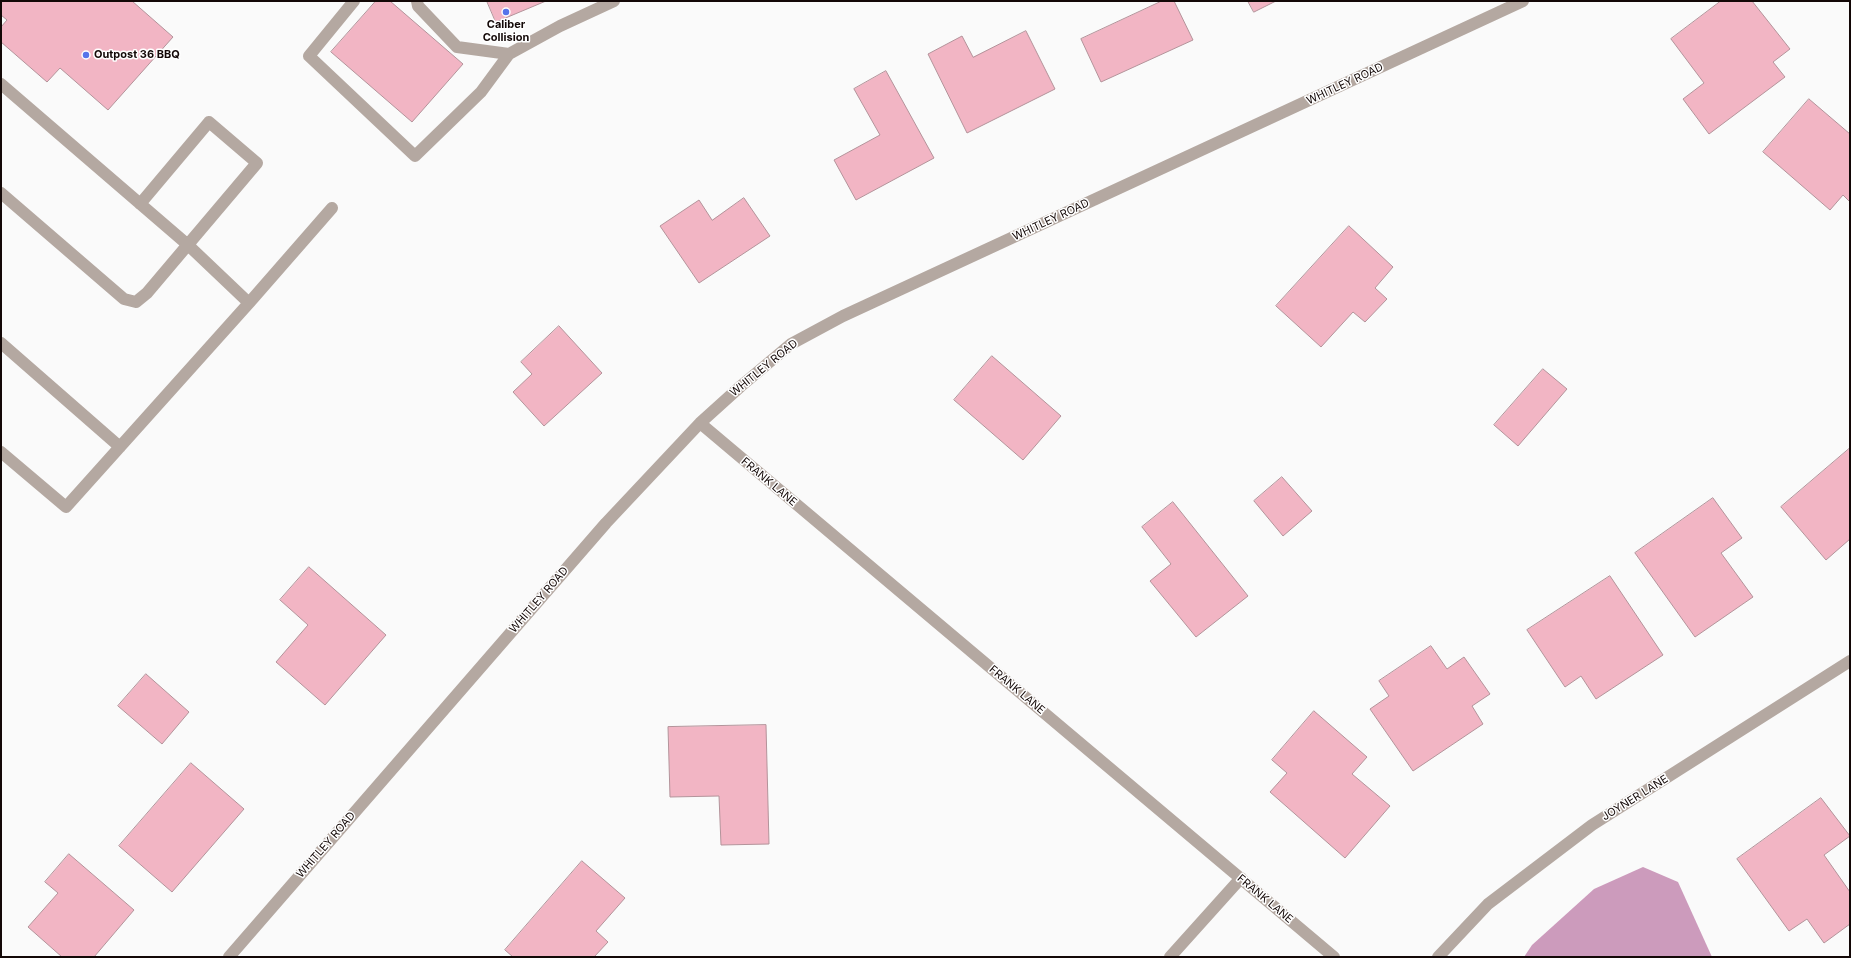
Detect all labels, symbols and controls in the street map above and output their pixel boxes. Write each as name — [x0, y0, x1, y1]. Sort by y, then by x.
marker: Caliber Collision — [501, 7, 511, 17]
place label: Caliber Collision — [483, 18, 529, 44]
place label: Outpost 36 BBQ — [94, 48, 180, 62]
marker: Outpost 36 BBQ — [81, 50, 91, 60]
street label: WHITLEY ROAD — [1305, 60, 1385, 108]
street label: WHITLEY ROAD — [1011, 196, 1091, 244]
street label: WHITLEY ROAD — [728, 337, 800, 399]
street label: FRANK LANE — [738, 455, 800, 509]
street label: WHITLEY ROAD — [507, 564, 571, 636]
street label: FRANK LANE — [986, 663, 1048, 717]
street label: JOYNER LANE — [1599, 772, 1671, 824]
street label: WHITLEY ROAD — [294, 809, 358, 881]
street label: FRANK LANE — [1234, 872, 1296, 926]

